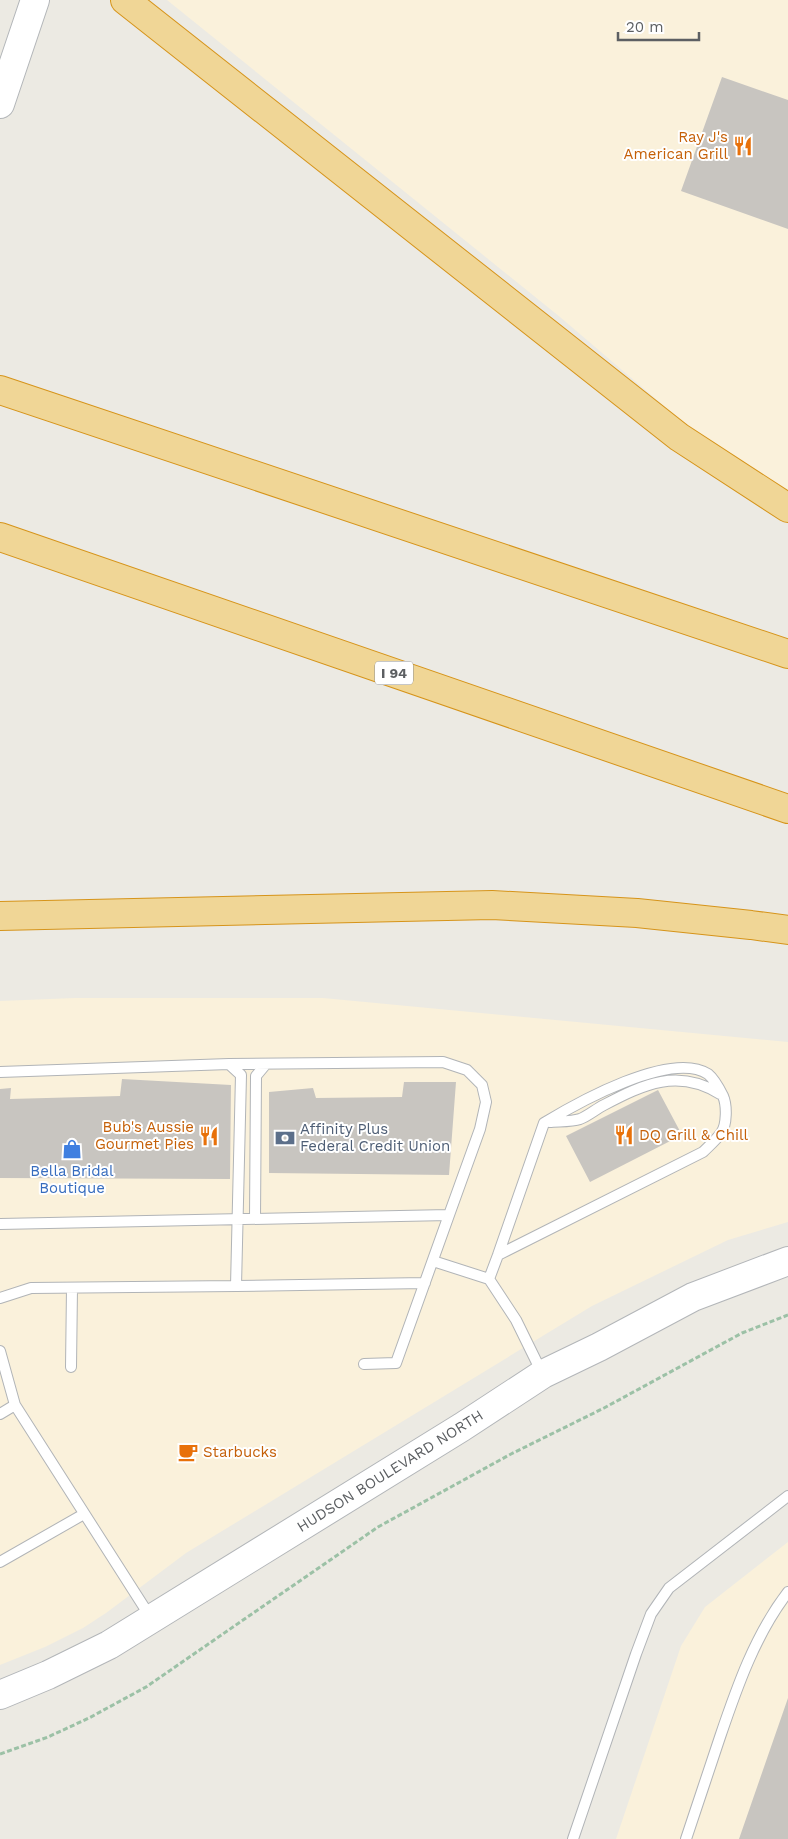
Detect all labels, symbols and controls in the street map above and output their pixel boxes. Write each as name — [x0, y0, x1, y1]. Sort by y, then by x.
scale bar — [618, 10, 699, 42]
text: 20 m — [626, 18, 664, 36]
place label: Ray J's American Grill — [624, 128, 728, 163]
restaurant icon: Ray J's American Grill — [732, 135, 754, 157]
road number: I 94 — [375, 661, 413, 684]
place label: Bub's Aussie Gourmet Pies — [95, 1118, 194, 1153]
place label: Affinity Plus Federal Credit Union — [300, 1120, 450, 1155]
restaurant icon: DQ Grill & Chill — [613, 1124, 635, 1146]
restaurant icon: Bub's Aussie Gourmet Pies — [198, 1125, 220, 1147]
place label: DQ Grill & Chill — [639, 1126, 749, 1144]
bank icon: Affinity Plus Federal Credit Union — [274, 1127, 296, 1149]
shop icon: Bella Bridal Boutique — [61, 1138, 83, 1160]
place label: Bella Bridal Boutique — [30, 1162, 114, 1197]
street label: HUDSON BOULEVARD NORTH — [294, 1406, 486, 1536]
cafe icon: Starbucks — [177, 1441, 199, 1463]
place label: Starbucks — [203, 1443, 277, 1461]

